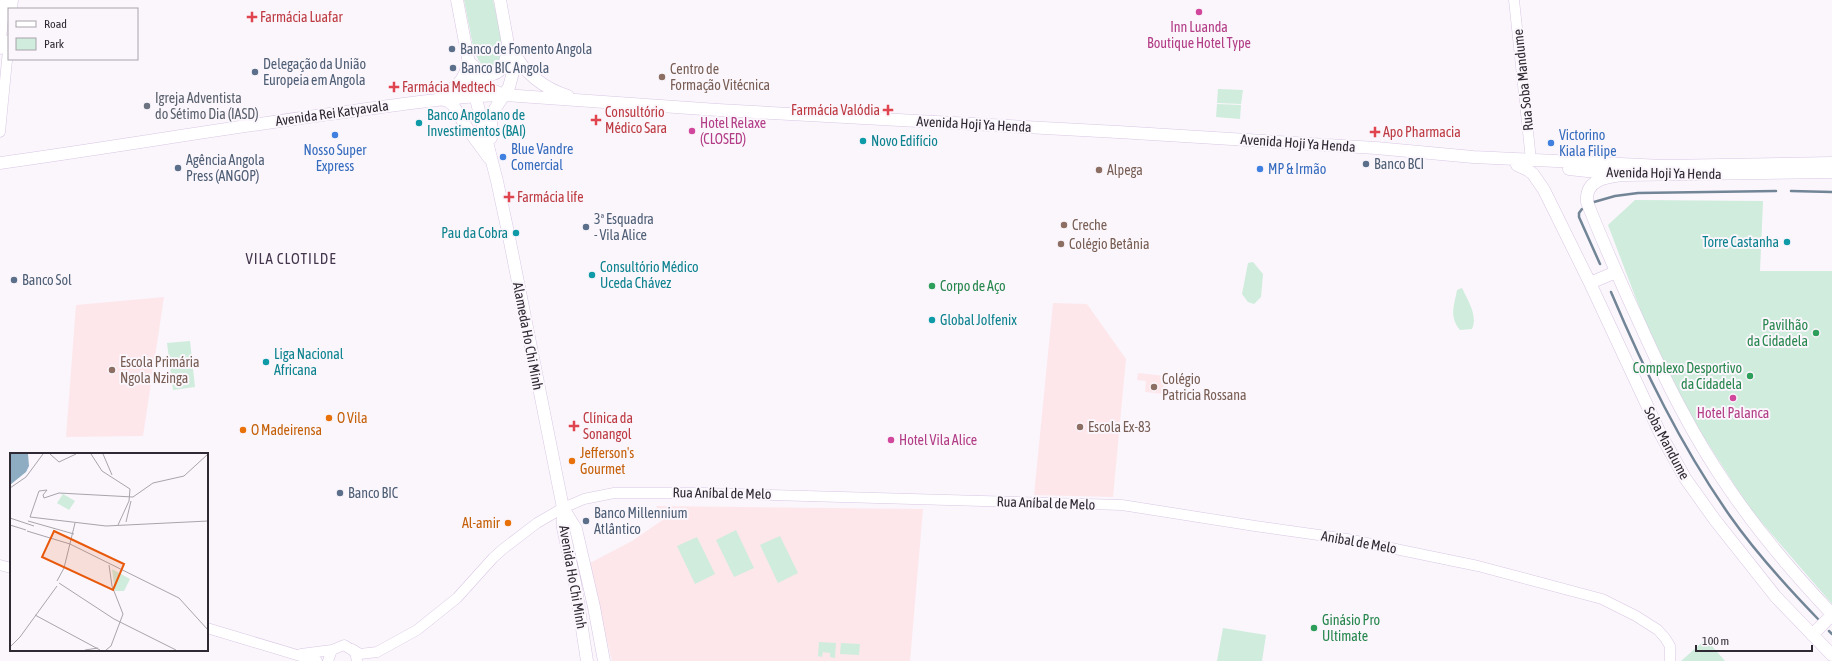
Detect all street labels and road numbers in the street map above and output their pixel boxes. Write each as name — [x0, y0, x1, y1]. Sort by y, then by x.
street label: Rua Soba Mandume — [1510, 28, 1536, 132]
street label: Avenida Rei Katyavala — [274, 97, 390, 129]
street label: Avenida Hoji Ya Henda — [916, 113, 1032, 135]
street label: Avenida Hoji Ya Henda — [1240, 131, 1356, 155]
street label: Avenida Hoji Ya Henda — [1606, 164, 1722, 182]
street label: Alameda Ho Chi Minh — [510, 281, 546, 391]
street label: Soba Mandume — [1641, 404, 1693, 482]
street label: Rua Aníbal de Melo — [673, 484, 771, 502]
street label: Rua Aníbal de Melo — [996, 493, 1096, 513]
street label: Avenida Ho Chi Minh — [556, 524, 590, 630]
street label: Anibal de Melo — [1320, 527, 1398, 557]

